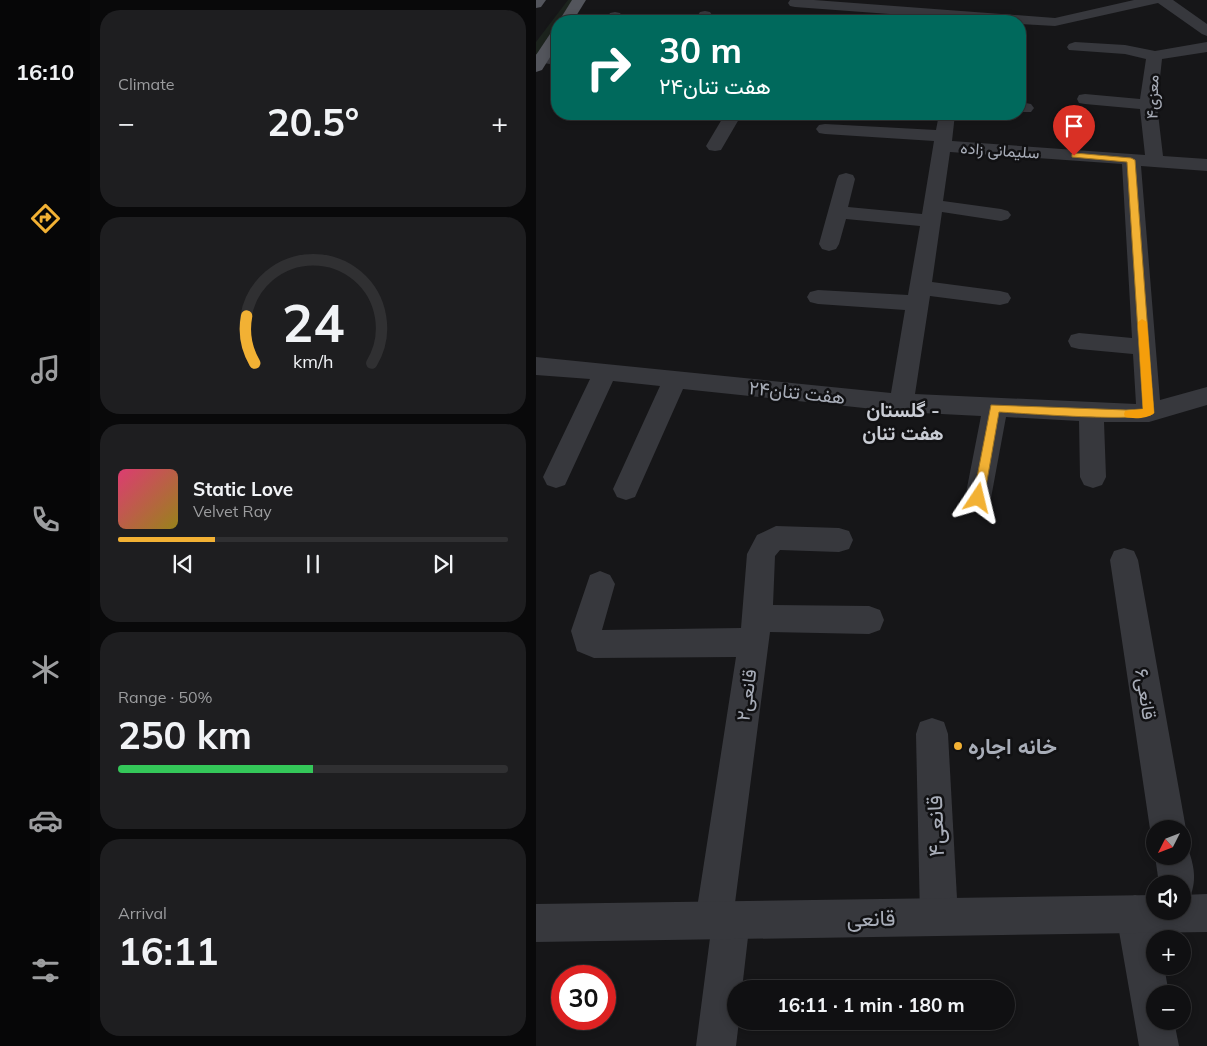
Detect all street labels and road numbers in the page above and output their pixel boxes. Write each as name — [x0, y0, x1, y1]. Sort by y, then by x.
street label: ۴معزی — [1142, 75, 1163, 119]
street label: سلیمانی زاده — [960, 137, 1040, 164]
street label: هفت تنان۲۴ — [748, 375, 846, 409]
street label: ۲قانعی — [730, 667, 762, 723]
street label: ۶قانعی — [1130, 667, 1162, 721]
street label: ۴قانعی — [920, 795, 950, 857]
street label: قانعی — [846, 904, 896, 932]

